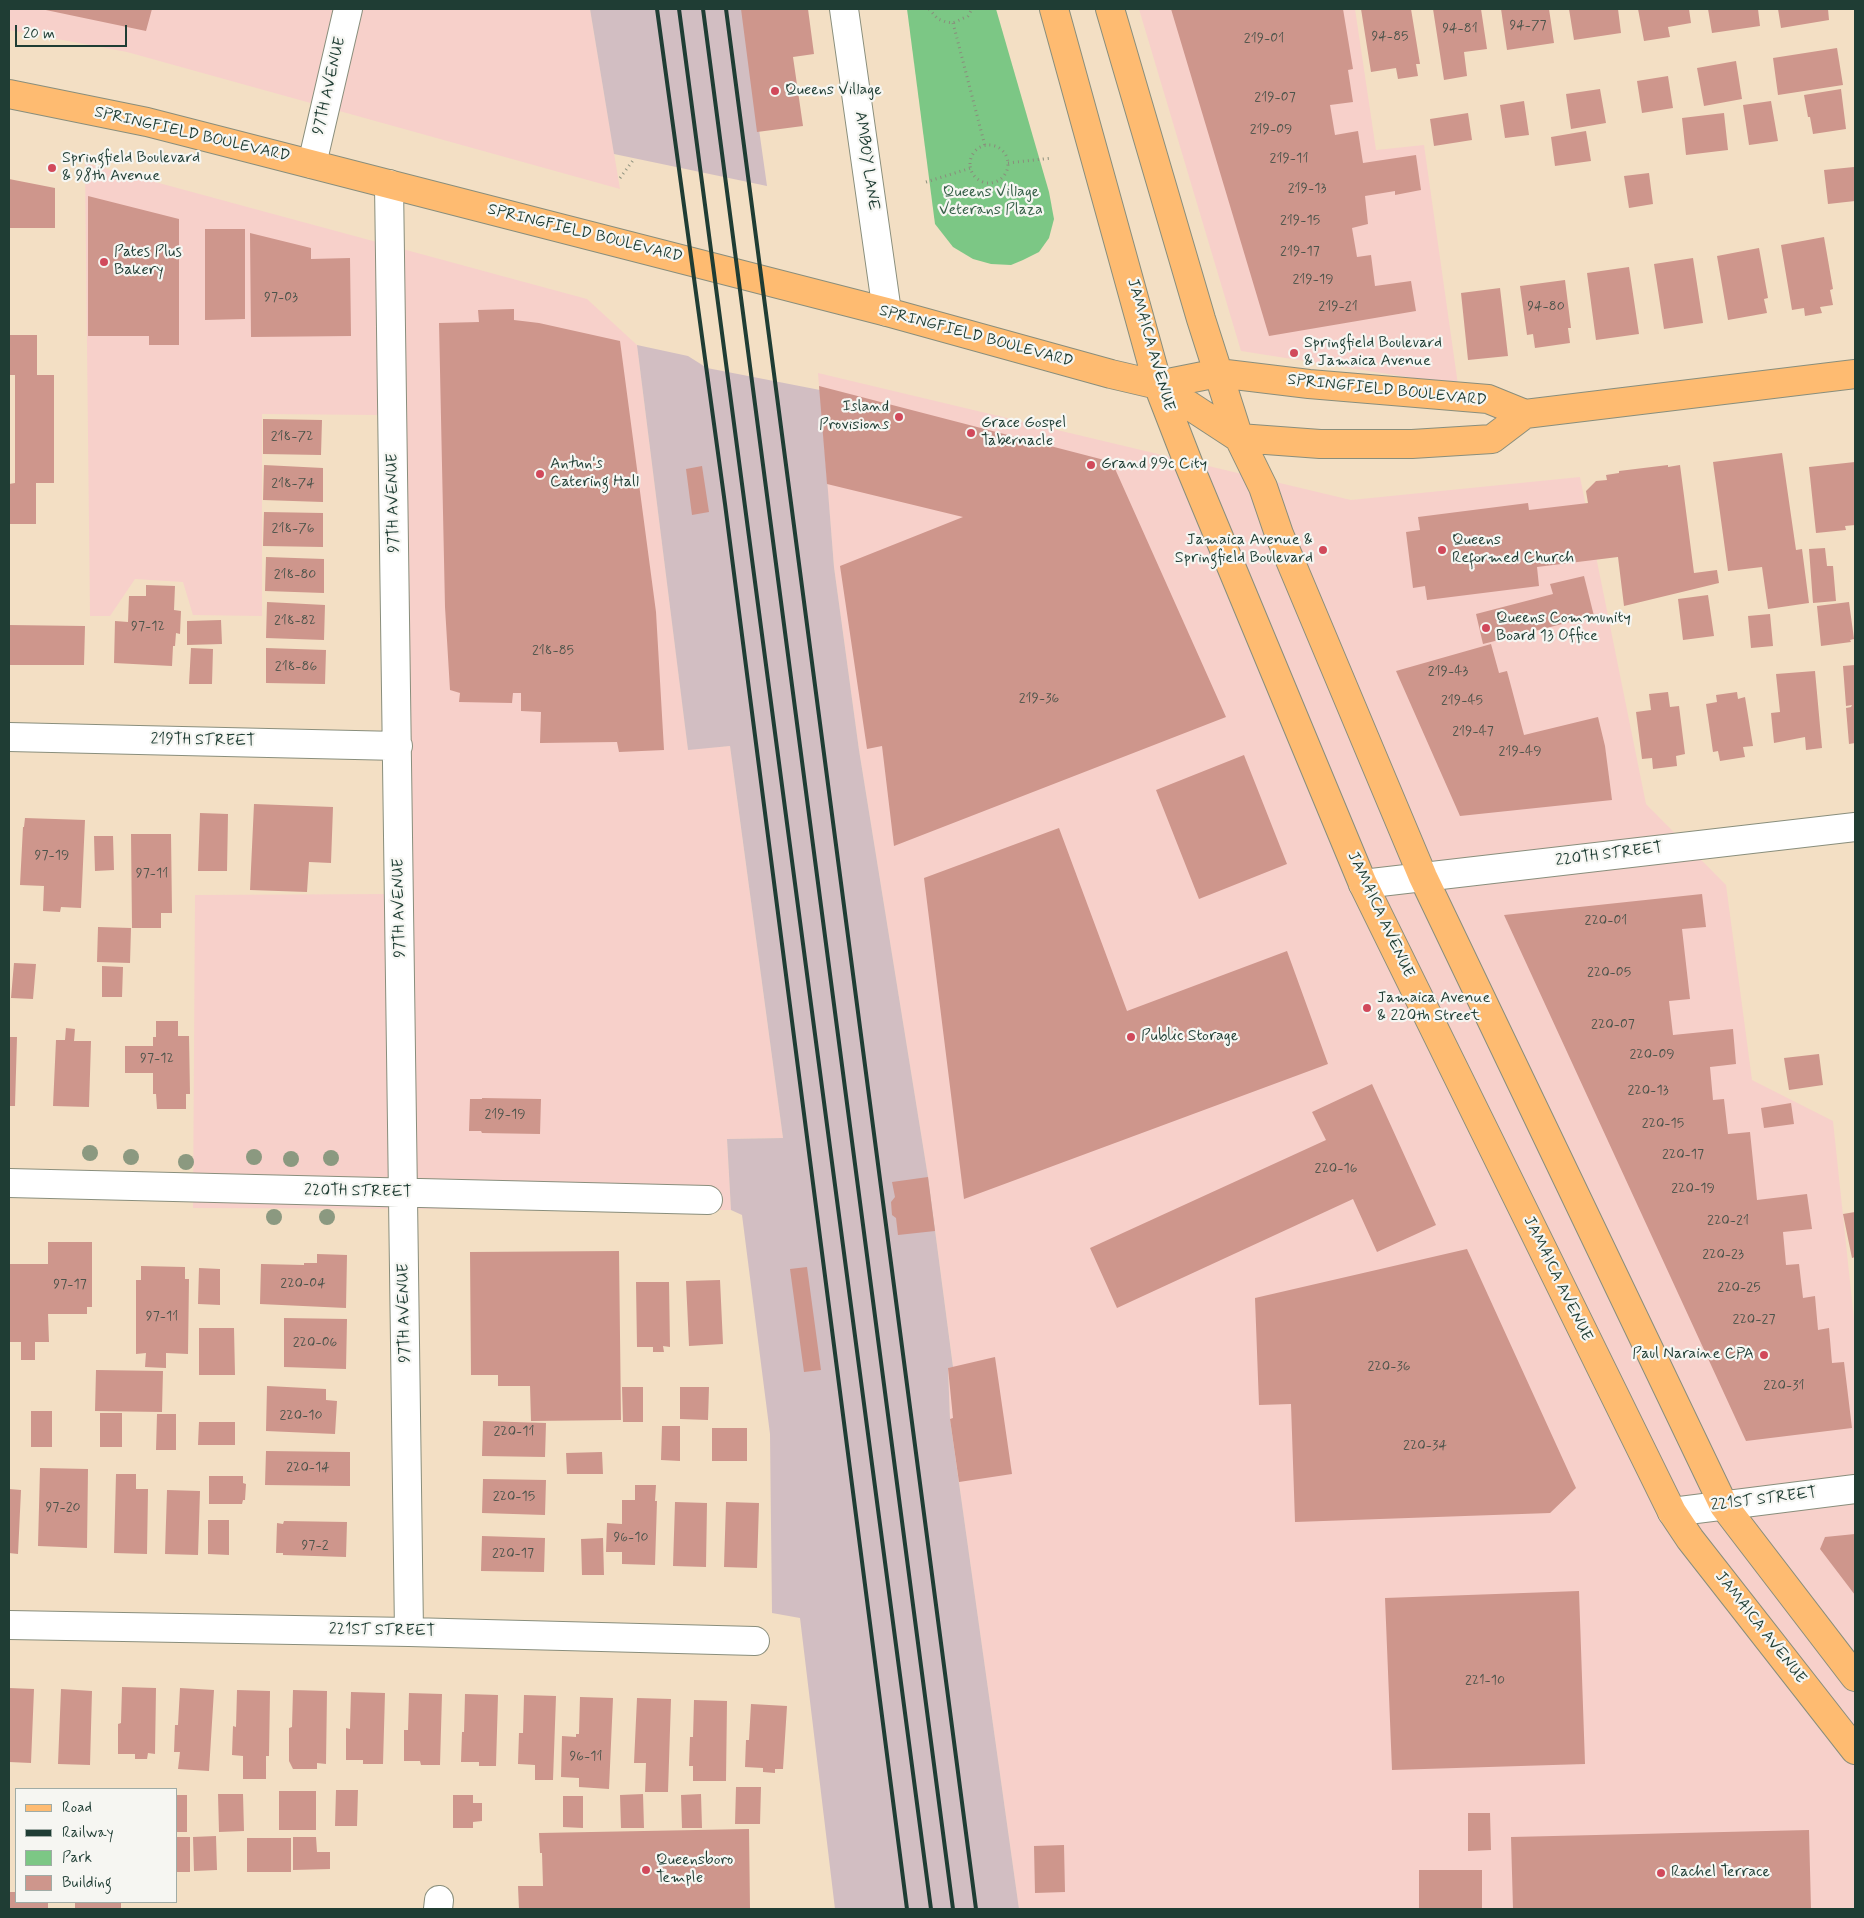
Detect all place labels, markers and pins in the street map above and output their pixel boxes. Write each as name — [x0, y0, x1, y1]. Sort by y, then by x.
place label: Queens Village — [785, 81, 882, 101]
marker: Queens Village — [769, 85, 781, 97]
place label: Springfield Boulevard & 98th Avenue — [62, 149, 200, 187]
marker: Springfield Boulevard & 98th Avenue — [46, 162, 58, 174]
place label: Pates Plus Bakery — [114, 243, 182, 281]
marker: Pates Plus Bakery — [98, 256, 110, 268]
place label: Springfield Boulevard & Jamaica Avenue — [1304, 334, 1442, 372]
marker: Springfield Boulevard & Jamaica Avenue — [1288, 347, 1300, 359]
place label: Island Provisions — [819, 398, 889, 436]
marker: Island Provisions — [893, 411, 905, 423]
place label: Grace Gospel Tabernacle — [981, 414, 1066, 452]
marker: Grace Gospel Tabernacle — [965, 427, 977, 439]
place label: Antun's Catering Hall — [550, 455, 639, 493]
place label: Grand 99c City — [1101, 455, 1207, 475]
marker: Grand 99c City — [1085, 459, 1097, 471]
marker: Antun's Catering Hall — [534, 468, 546, 480]
place label: Jamaica Avenue & Springfield Boulevard — [1175, 531, 1313, 569]
place label: Queens Reformed Church — [1452, 531, 1574, 569]
marker: Jamaica Avenue & Springfield Boulevard — [1317, 544, 1329, 556]
marker: Queens Reformed Church — [1436, 544, 1448, 556]
place label: Queens Community Board 13 Office — [1496, 609, 1631, 647]
marker: Queens Community Board 13 Office — [1480, 622, 1492, 634]
place label: Jamaica Avenue & 220th Street — [1377, 989, 1490, 1027]
marker: Jamaica Avenue & 220th Street — [1361, 1002, 1373, 1014]
place label: Public Storage — [1141, 1027, 1238, 1047]
marker: Public Storage — [1125, 1031, 1137, 1043]
place label: Paul Naraine CPA — [1632, 1345, 1754, 1365]
marker: Paul Naraine CPA — [1758, 1349, 1770, 1361]
place label: Queensboro Temple — [656, 1851, 733, 1889]
place label: Rachel Terrace — [1671, 1863, 1770, 1883]
marker: Queensboro Temple — [640, 1864, 652, 1876]
marker: Rachel Terrace — [1655, 1867, 1667, 1879]

